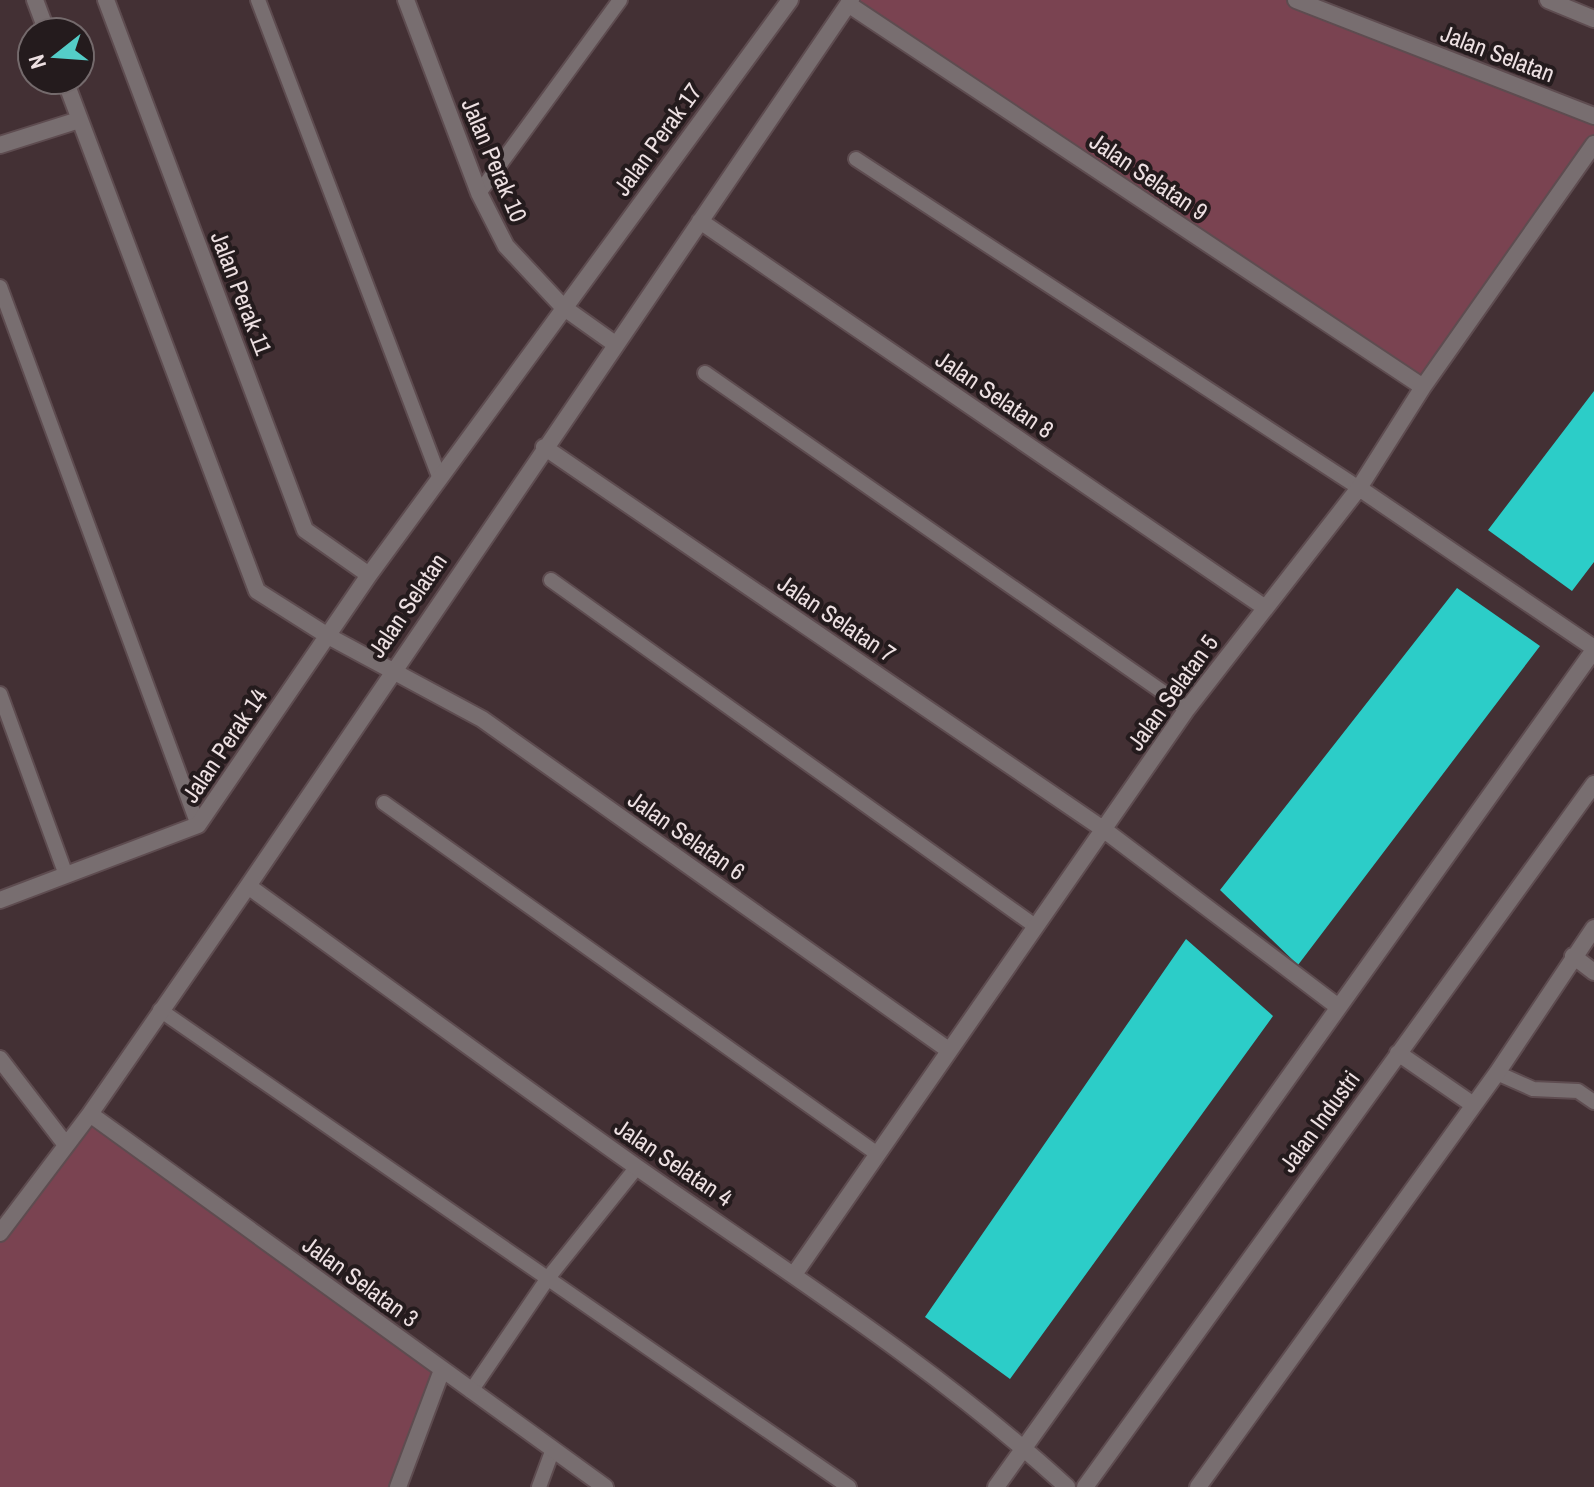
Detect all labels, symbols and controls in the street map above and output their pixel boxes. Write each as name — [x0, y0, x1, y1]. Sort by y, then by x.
north arrow — [16, 16, 96, 96]
street label: Jalan Selatan — [1437, 17, 1559, 89]
text: N — [21, 51, 53, 72]
street label: Jalan Perak 17 — [605, 76, 709, 202]
street label: Jalan Perak 10 — [455, 93, 535, 227]
street label: Jalan Selatan 9 — [1084, 125, 1214, 227]
street label: Jalan Perak 11 — [204, 227, 280, 359]
street label: Jalan Selatan 8 — [930, 343, 1060, 445]
street label: Jalan Selatan — [360, 547, 454, 663]
street label: Jalan Selatan 7 — [772, 567, 902, 669]
street label: Jalan Selatan 5 — [1119, 628, 1225, 756]
street label: Jalan Perak 14 — [174, 682, 274, 808]
street label: Jalan Selatan 6 — [622, 783, 752, 887]
street label: Jalan Industri — [1271, 1064, 1367, 1178]
street label: Jalan Selatan 4 — [609, 1111, 739, 1213]
street label: Jalan Selatan 3 — [297, 1228, 425, 1334]

